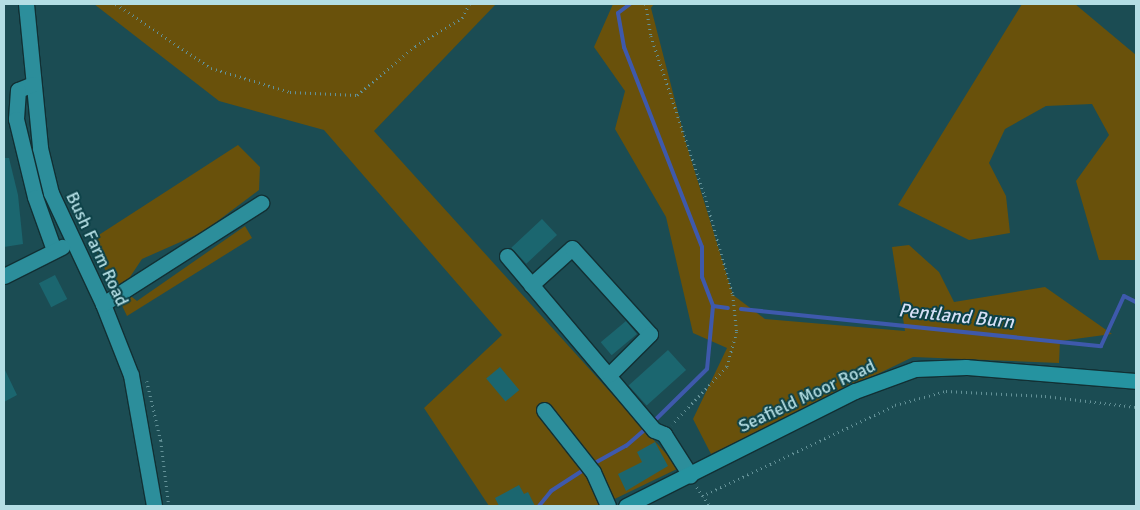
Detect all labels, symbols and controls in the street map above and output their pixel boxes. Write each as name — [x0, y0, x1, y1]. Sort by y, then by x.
street label: Bush Farm Road — [61, 188, 133, 310]
water label: Pentland Burn — [897, 300, 1015, 334]
street label: Seafield Moor Road — [735, 355, 879, 437]

